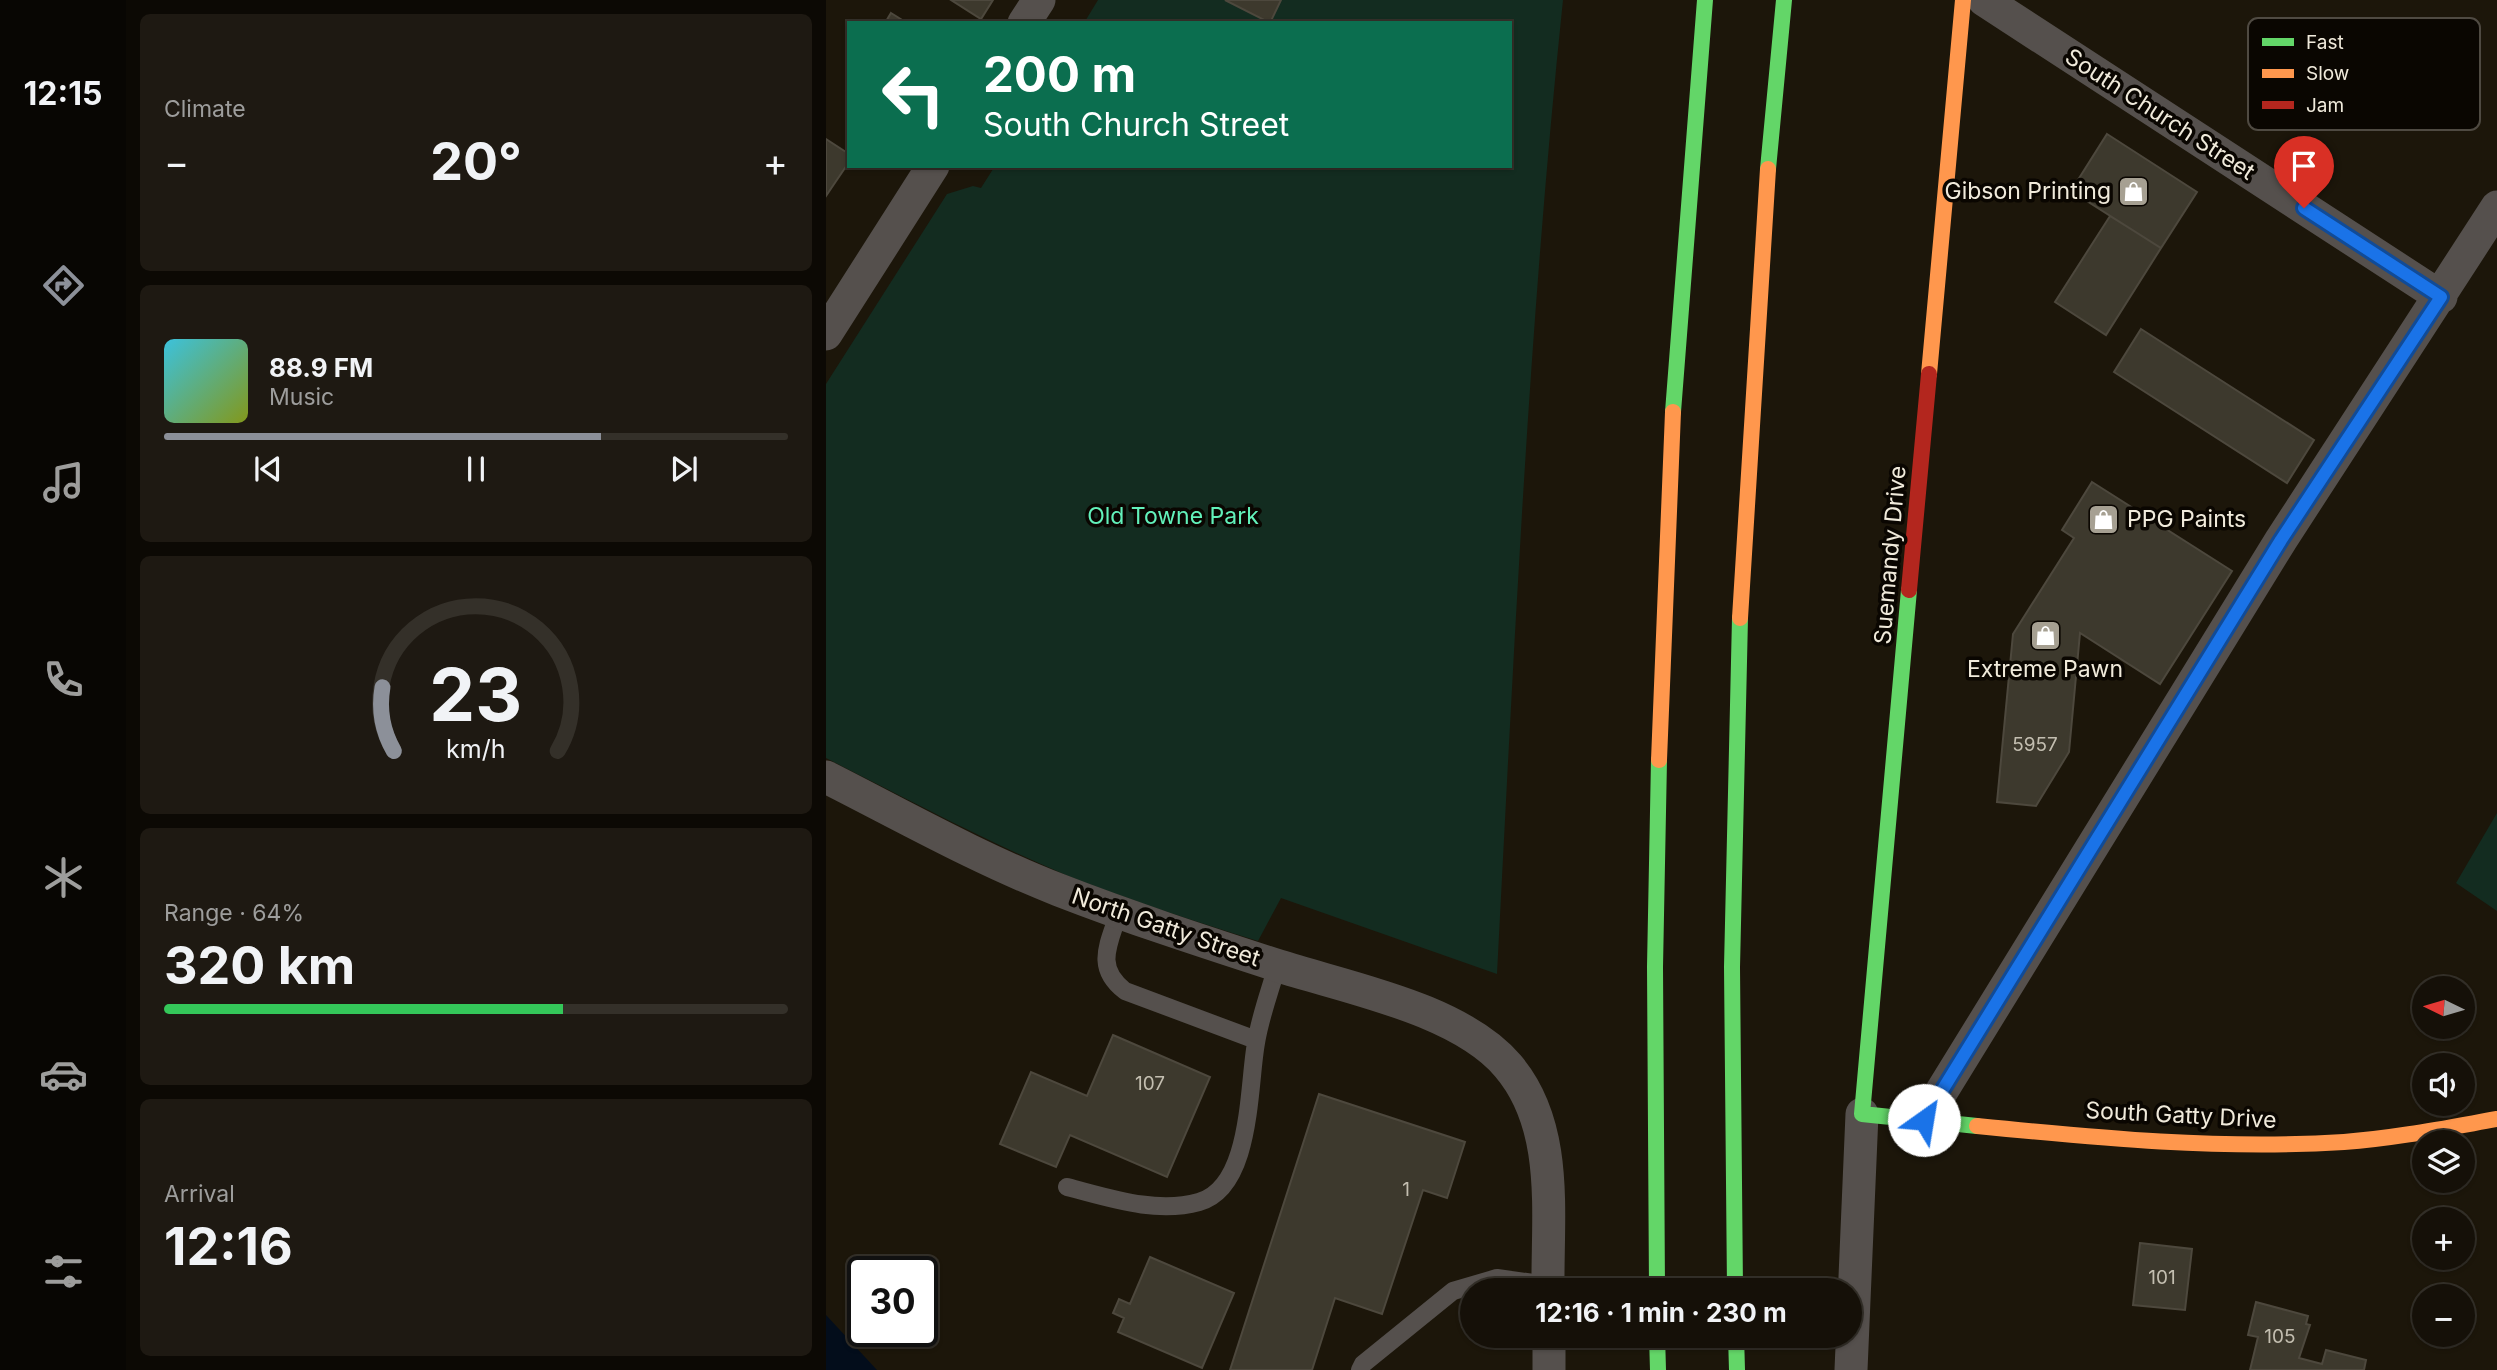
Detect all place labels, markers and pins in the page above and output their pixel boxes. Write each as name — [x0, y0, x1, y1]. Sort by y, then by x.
pin — [2274, 136, 2334, 208]
shop icon: Gibson Printing — [2117, 174, 2151, 208]
place label: Gibson Printing — [1945, 177, 2111, 205]
shop icon: PPG Paints — [2087, 502, 2121, 536]
place label: PPG Paints — [2127, 505, 2246, 533]
shop icon: Extreme Pawn — [2028, 618, 2062, 652]
place label: Extreme Pawn — [1967, 655, 2123, 683]

